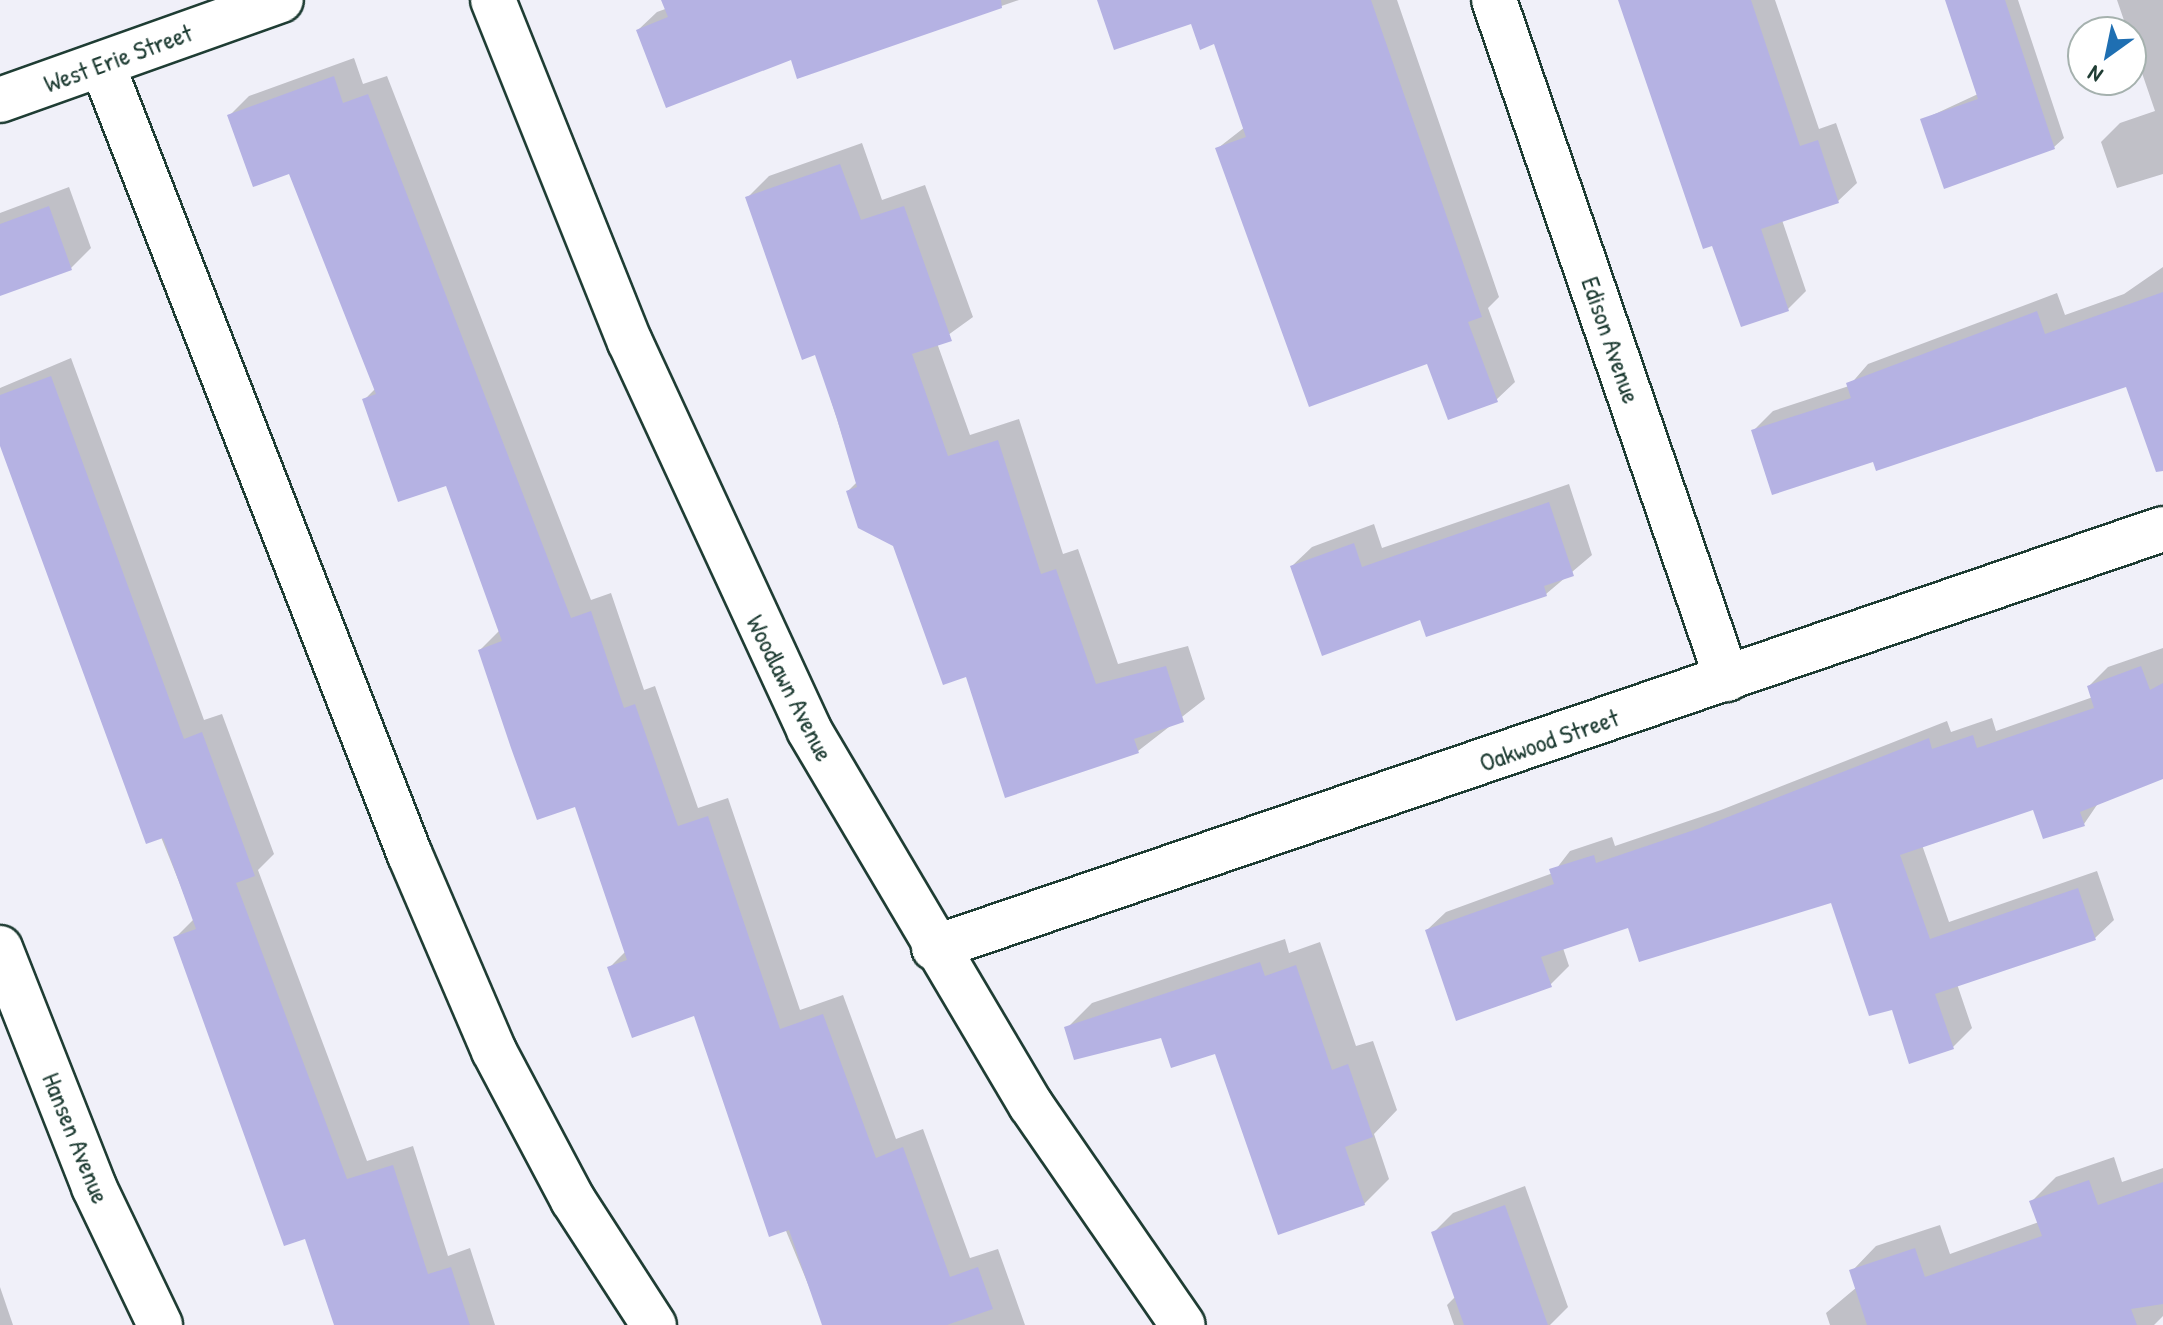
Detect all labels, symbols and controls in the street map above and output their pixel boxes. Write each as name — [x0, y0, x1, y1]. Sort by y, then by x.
north arrow — [2067, 16, 2147, 96]
street label: West Erie Street — [40, 17, 196, 99]
text: N — [2082, 59, 2108, 90]
street label: Edison Avenue — [1575, 273, 1647, 407]
street label: Woodlawn Avenue — [740, 610, 840, 766]
street label: Oakwood Street — [1475, 702, 1623, 778]
street label: Hansen Avenue — [36, 1068, 116, 1208]

